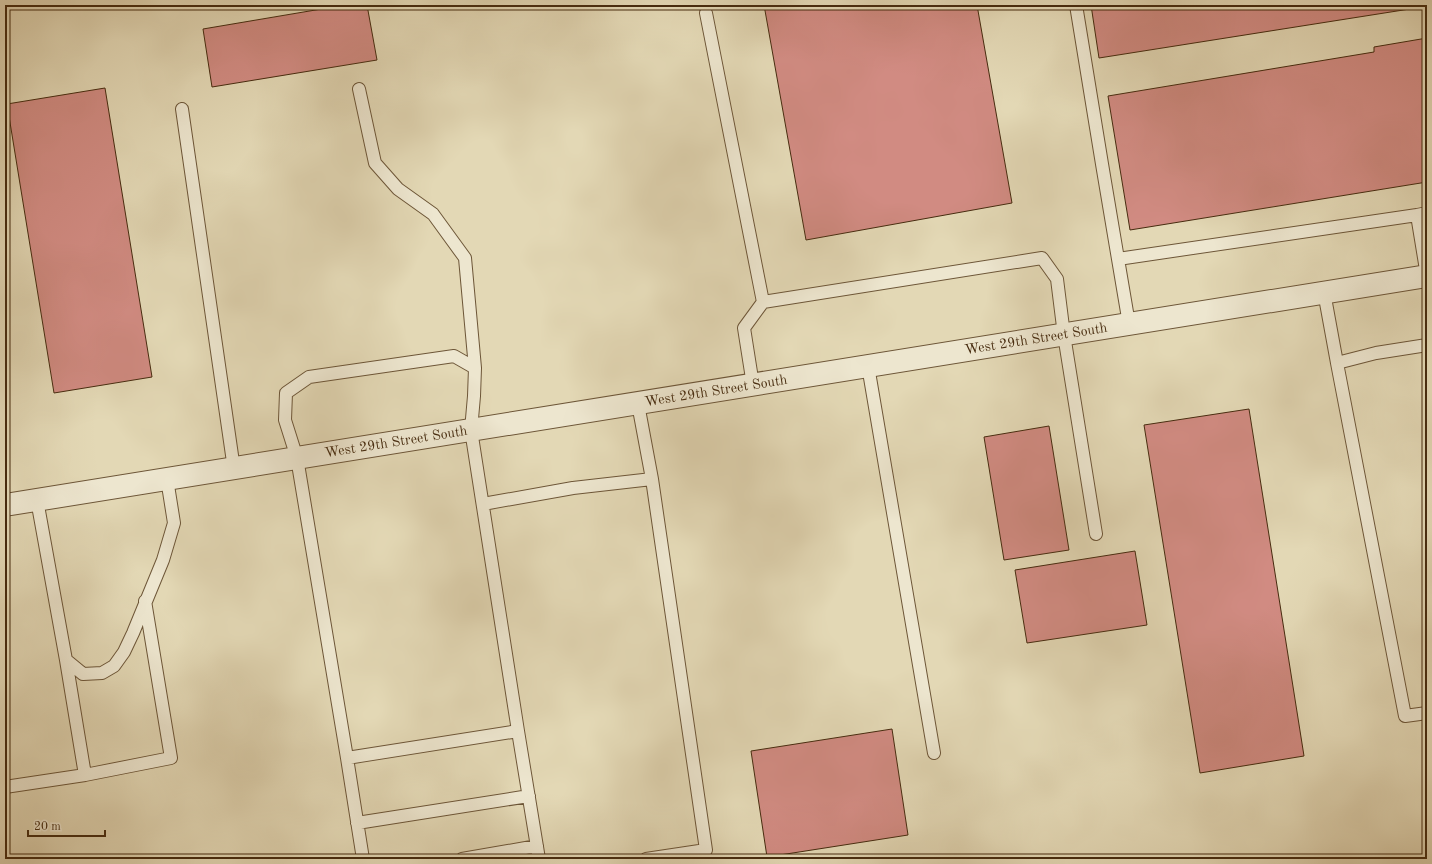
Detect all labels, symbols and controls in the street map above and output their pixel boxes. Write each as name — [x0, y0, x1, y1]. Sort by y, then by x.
street label: West 29th Street South — [964, 321, 1109, 357]
street label: West 29th Street South — [644, 373, 789, 409]
street label: West 29th Street South — [324, 424, 469, 460]
scale bar — [28, 812, 105, 838]
text: 20 m — [34, 821, 61, 833]

